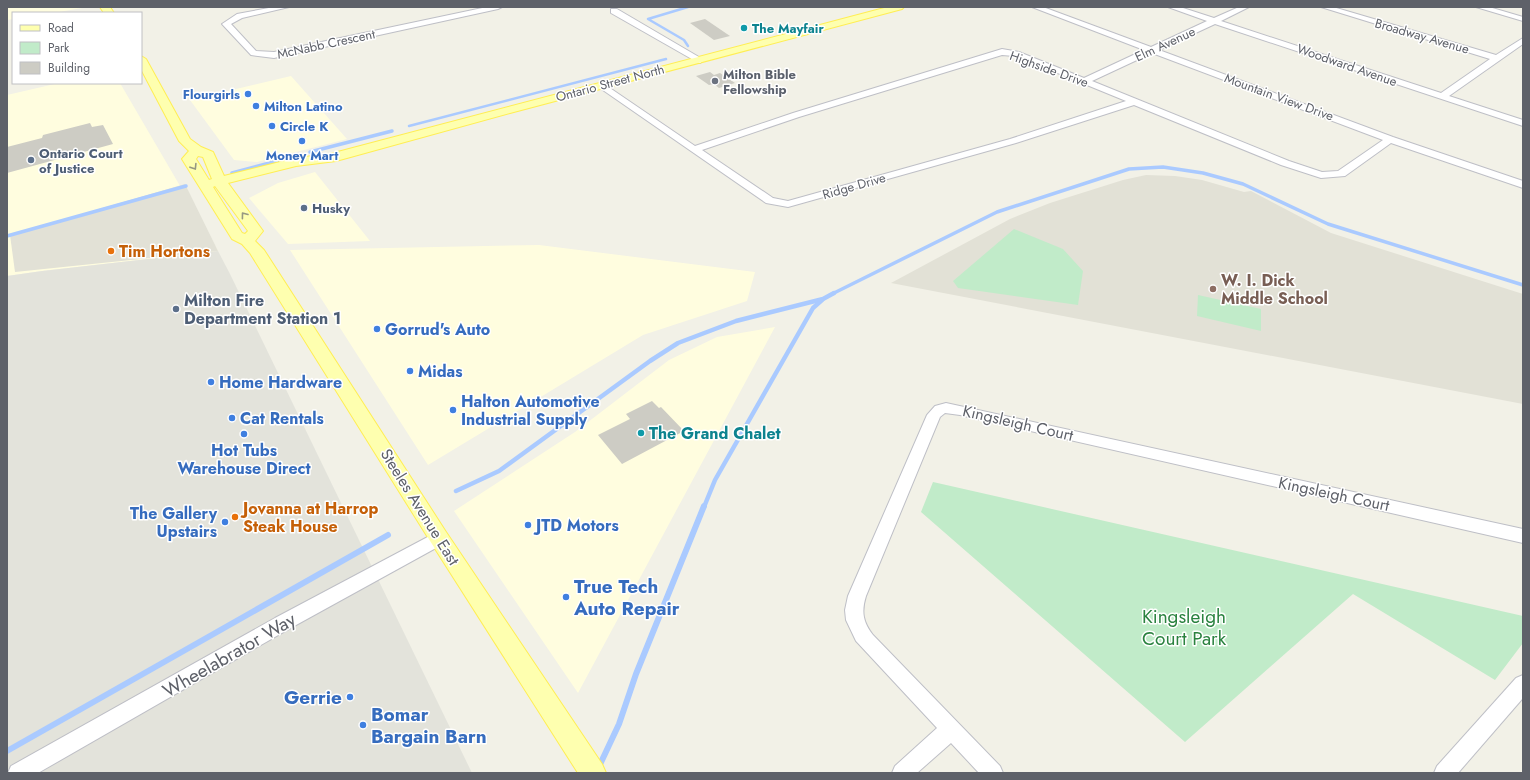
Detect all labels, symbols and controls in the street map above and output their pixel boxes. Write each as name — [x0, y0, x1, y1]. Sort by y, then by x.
legend — [12, 12, 142, 84]
street label: Broadway Avenue — [1373, 13, 1472, 59]
text: Road — [48, 19, 74, 37]
place label: The Mayfair — [752, 19, 824, 38]
street label: Elm Avenue — [1132, 22, 1199, 66]
marker: The Mayfair — [739, 23, 749, 33]
street label: McNabb Crescent — [275, 24, 378, 64]
text: Park — [48, 39, 70, 57]
street label: Woodward Avenue — [1294, 39, 1400, 91]
street label: Highside Drive — [1007, 46, 1091, 92]
text: Building — [48, 59, 90, 77]
street label: Ontario Street North — [554, 59, 666, 107]
place label: Milton Bible Fellowship — [723, 65, 797, 99]
street label: Mountain View Drive — [1222, 68, 1336, 126]
marker: Milton Bible Fellowship — [710, 76, 720, 86]
place label: Flourgirls — [183, 85, 240, 104]
marker: Flourgirls — [243, 89, 253, 99]
place label: Milton Latino — [264, 97, 343, 116]
marker: Milton Latino — [251, 101, 261, 111]
place label: Circle K — [280, 117, 329, 136]
marker: Circle K — [267, 121, 277, 131]
marker: Money Mart — [297, 136, 307, 146]
place label: Ontario Court of Justice — [39, 144, 123, 178]
place label: Money Mart — [266, 146, 339, 165]
marker: Ontario Court of Justice — [26, 155, 36, 165]
one-way arrow — [189, 163, 196, 170]
street label: Ridge Drive — [820, 168, 888, 204]
place label: Husky — [312, 199, 350, 218]
marker: Husky — [299, 203, 309, 213]
one-way arrow — [241, 212, 248, 219]
place label: Tim Hortons — [119, 240, 210, 263]
marker: Tim Hortons — [106, 246, 116, 256]
place label: W. I. Dick Middle School — [1221, 269, 1328, 310]
marker: W. I. Dick Middle School — [1208, 284, 1218, 294]
place label: Milton Fire Department Station 1 — [184, 289, 341, 330]
marker: Milton Fire Department Station 1 — [171, 304, 181, 314]
place label: Gorrud's Auto — [385, 318, 490, 341]
marker: Gorrud's Auto — [372, 324, 382, 334]
place label: Midas — [418, 360, 462, 383]
marker: Midas — [405, 366, 415, 376]
place label: Home Hardware — [219, 371, 342, 394]
marker: Home Hardware — [206, 377, 216, 387]
place label: Halton Automotive Industrial Supply — [461, 390, 600, 431]
street label: Kingsleigh Court — [960, 399, 1076, 447]
marker: Halton Automotive Industrial Supply — [448, 405, 458, 415]
place label: Cat Rentals — [240, 407, 324, 430]
marker: Cat Rentals — [227, 413, 237, 423]
place label: The Grand Chalet — [649, 422, 782, 445]
marker: The Grand Chalet — [636, 428, 646, 438]
marker: Hot Tubs Warehouse Direct — [239, 429, 249, 439]
place label: Hot Tubs Warehouse Direct — [177, 439, 312, 480]
street label: Steeles Avenue East — [375, 444, 465, 570]
street label: Kingsleigh Court — [1276, 471, 1392, 517]
place label: Jovanna at Harrop Steak House — [240, 497, 378, 538]
place label: The Gallery Upstairs — [130, 502, 218, 543]
marker: Jovanna at Harrop Steak House — [230, 512, 240, 522]
place label: JTD Motors — [533, 514, 619, 537]
marker: The Gallery Upstairs — [220, 517, 230, 527]
marker: JTD Motors — [523, 520, 533, 530]
place label: True Tech Auto Repair — [573, 573, 680, 622]
marker: True Tech Auto Repair — [561, 592, 571, 602]
park label: Kingsleigh Court Park — [1142, 603, 1227, 652]
street label: Wheelabrator Way — [157, 606, 301, 704]
place label: Gerrie — [284, 684, 342, 711]
marker: Gerrie — [345, 692, 355, 702]
place label: Bomar Bargain Barn — [371, 701, 487, 750]
marker: Bomar Bargain Barn — [358, 720, 368, 730]

